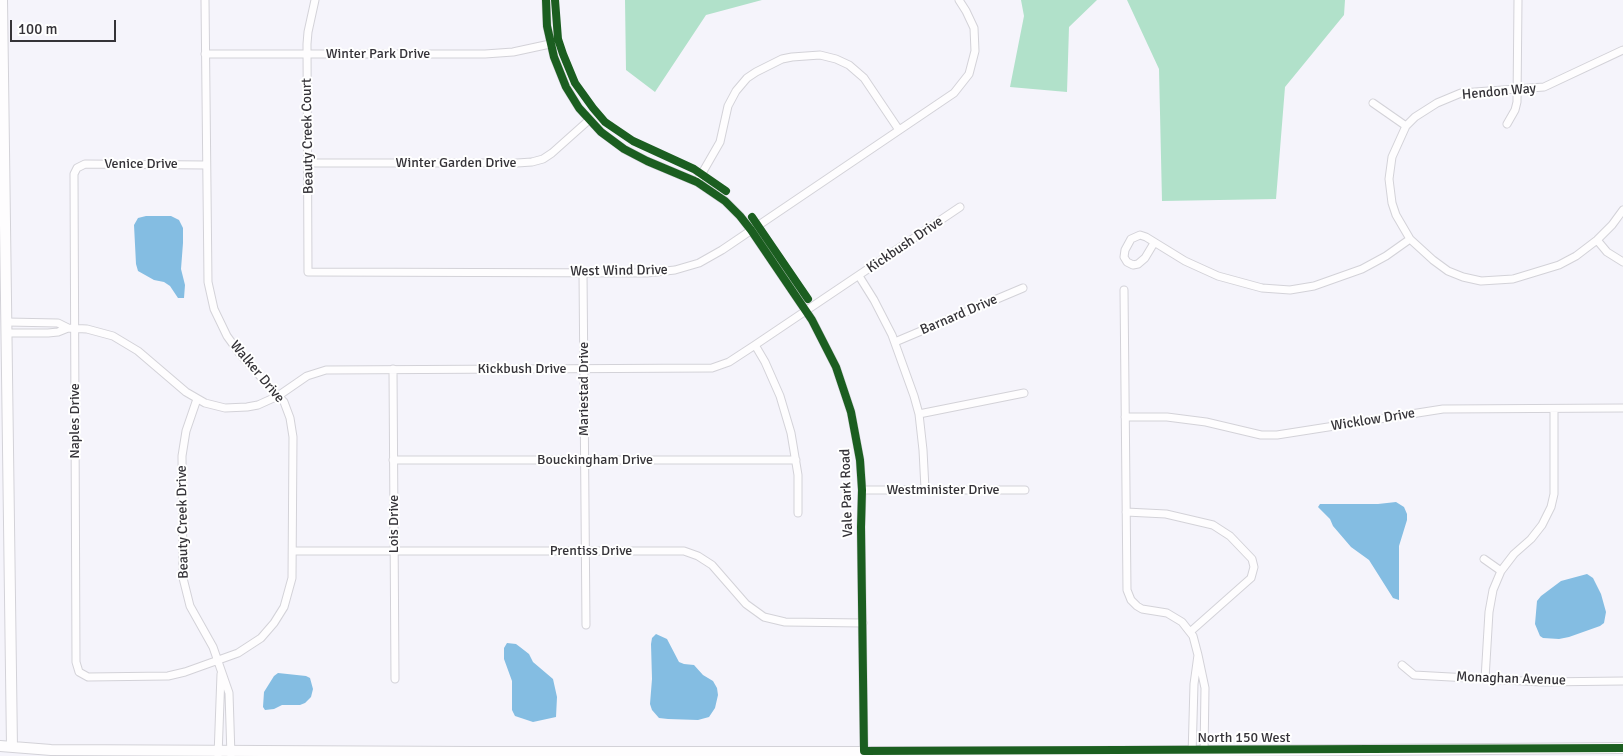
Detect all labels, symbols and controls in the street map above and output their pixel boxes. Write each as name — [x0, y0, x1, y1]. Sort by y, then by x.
scale bar — [12, 10, 119, 42]
text: 100 m — [18, 20, 58, 38]
street label: Winter Park Drive — [326, 46, 430, 62]
street label: Beauty Creek Court — [299, 78, 317, 194]
street label: Hendon Way — [1461, 80, 1537, 104]
street label: Winter Garden Drive — [396, 155, 516, 171]
street label: Venice Drive — [104, 156, 178, 172]
street label: Kickbush Drive — [863, 213, 947, 277]
street label: West Wind Drive — [570, 262, 668, 280]
street label: Barnard Drive — [918, 291, 1000, 339]
street label: Walker Drive — [226, 338, 288, 406]
street label: Mariestad Drive — [576, 342, 592, 436]
street label: Kickbush Drive — [478, 361, 566, 377]
street label: Naples Drive — [67, 383, 83, 459]
street label: Wicklow Drive — [1330, 405, 1416, 435]
street label: Vale Park Road — [837, 448, 857, 538]
street label: Bouckingham Drive — [537, 452, 653, 468]
street label: Beauty Creek Drive — [174, 465, 192, 579]
street label: Westminister Drive — [886, 482, 1000, 498]
street label: Lois Drive — [386, 495, 402, 553]
street label: Prentiss Drive — [550, 543, 632, 559]
street label: Monaghan Avenue — [1456, 669, 1566, 689]
street label: North 150 West — [1198, 730, 1290, 746]

